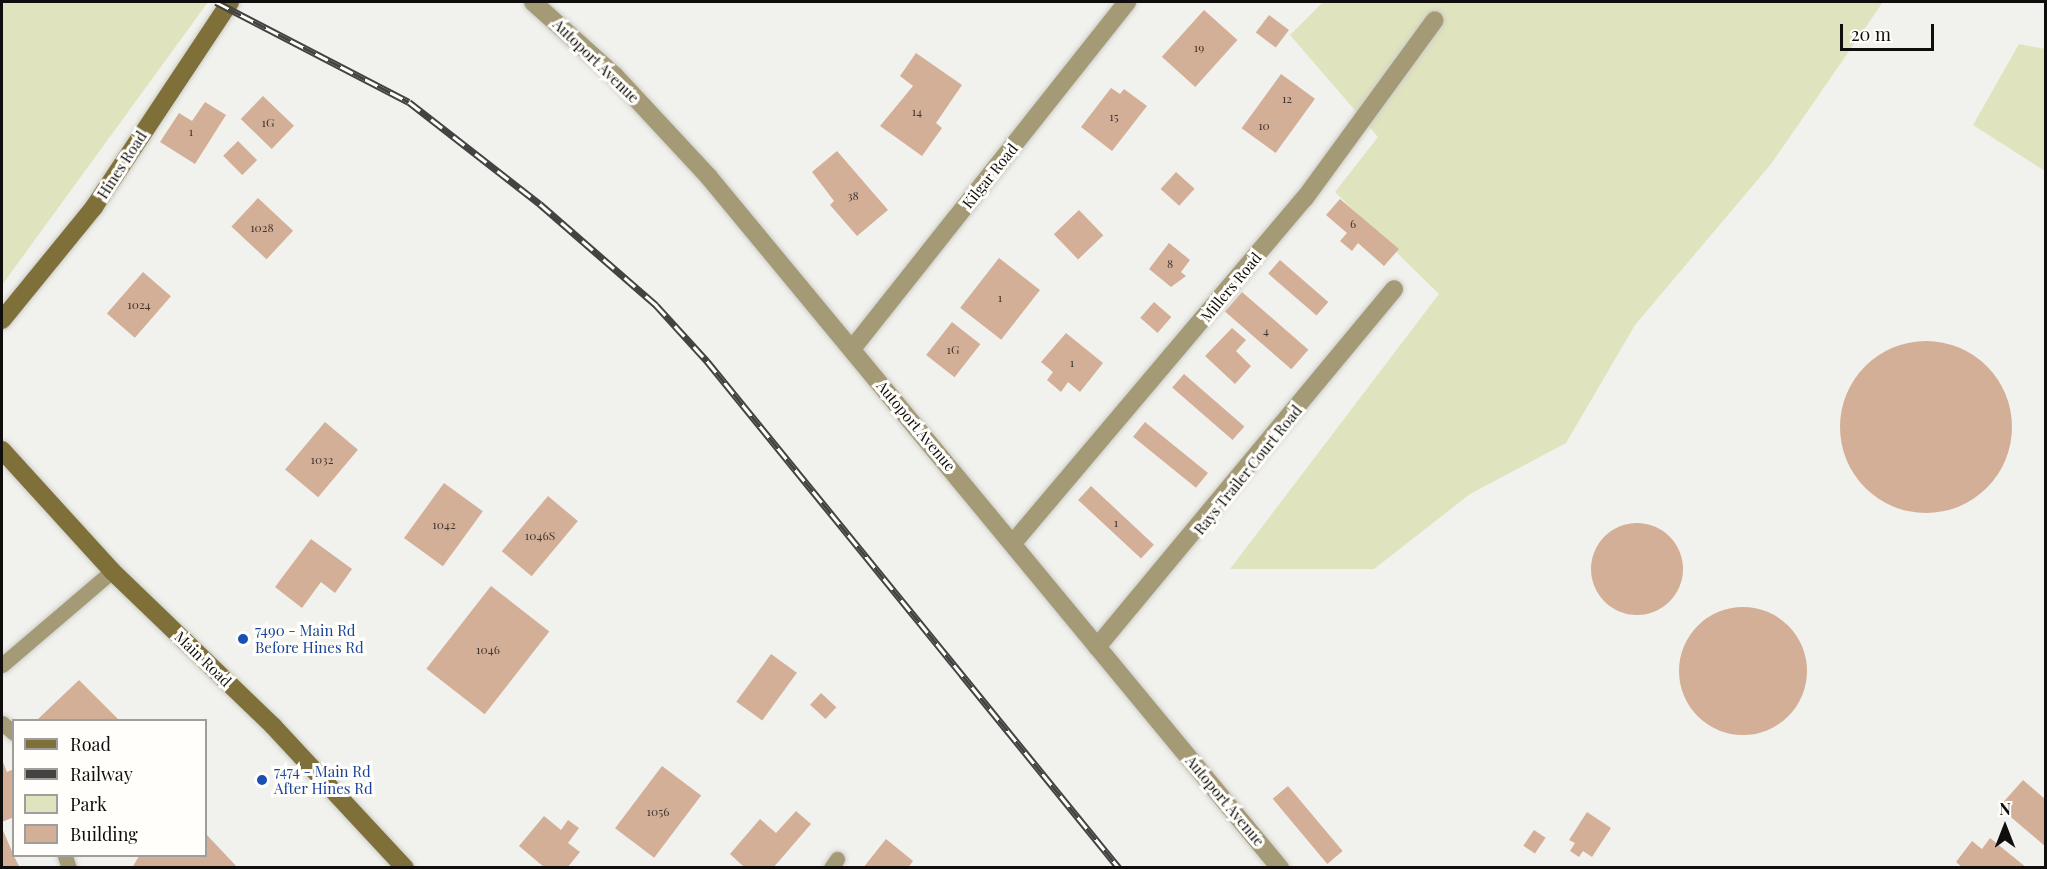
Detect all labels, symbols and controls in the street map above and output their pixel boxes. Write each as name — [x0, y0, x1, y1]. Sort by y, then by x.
scale bar — [1843, 12, 1938, 50]
street label: Autoport Avenue — [549, 15, 643, 107]
text: 20 m — [1851, 22, 1891, 46]
house number: 19 — [1194, 41, 1204, 55]
house number: 12 — [1282, 92, 1292, 106]
house number: 14 — [912, 105, 922, 119]
house number: 15 — [1109, 110, 1119, 124]
house number: 1G — [262, 116, 274, 130]
house number: 10 — [1258, 119, 1270, 133]
house number: 1 — [189, 125, 193, 139]
street label: Hines Road — [94, 128, 150, 202]
street label: Kilgar Road — [958, 140, 1022, 212]
house number: 38 — [847, 189, 859, 203]
house number: 6 — [1350, 217, 1356, 231]
house number: 1028 — [250, 221, 274, 235]
street label: Millers Road — [1197, 249, 1265, 325]
house number: 8 — [1167, 257, 1173, 271]
house number: 1 — [998, 291, 1002, 305]
house number: 1024 — [127, 298, 151, 312]
house number: 4 — [1263, 324, 1269, 338]
house number: 1G — [947, 343, 959, 357]
house number: 1 — [1070, 356, 1074, 370]
street label: Autoport Avenue — [873, 377, 959, 475]
street label: Rays Trailer Court Road — [1190, 401, 1306, 539]
house number: 1032 — [311, 453, 333, 467]
house number: 1 — [1114, 516, 1118, 530]
house number: 1042 — [432, 518, 456, 532]
house number: 1046S — [525, 529, 555, 543]
place label: 7490 - Main Rd Before Hines Rd — [255, 621, 364, 656]
street label: Main Road — [171, 628, 235, 690]
marker: 7490 - Main Rd Before Hines Rd — [236, 632, 250, 646]
house number: 1046 — [476, 643, 500, 657]
legend — [12, 719, 207, 857]
text: Road — [70, 732, 111, 756]
street label: Autoport Avenue — [1182, 752, 1268, 850]
text: Railway — [70, 762, 133, 786]
place label: 7474 - Main Rd After Hines Rd — [274, 762, 373, 797]
marker: 7474 - Main Rd After Hines Rd — [255, 773, 269, 787]
text: Park — [70, 792, 107, 816]
north arrow — [1975, 797, 2035, 857]
text: N — [1999, 798, 2011, 819]
house number: 1056 — [647, 805, 669, 819]
text: Building — [70, 822, 138, 846]

